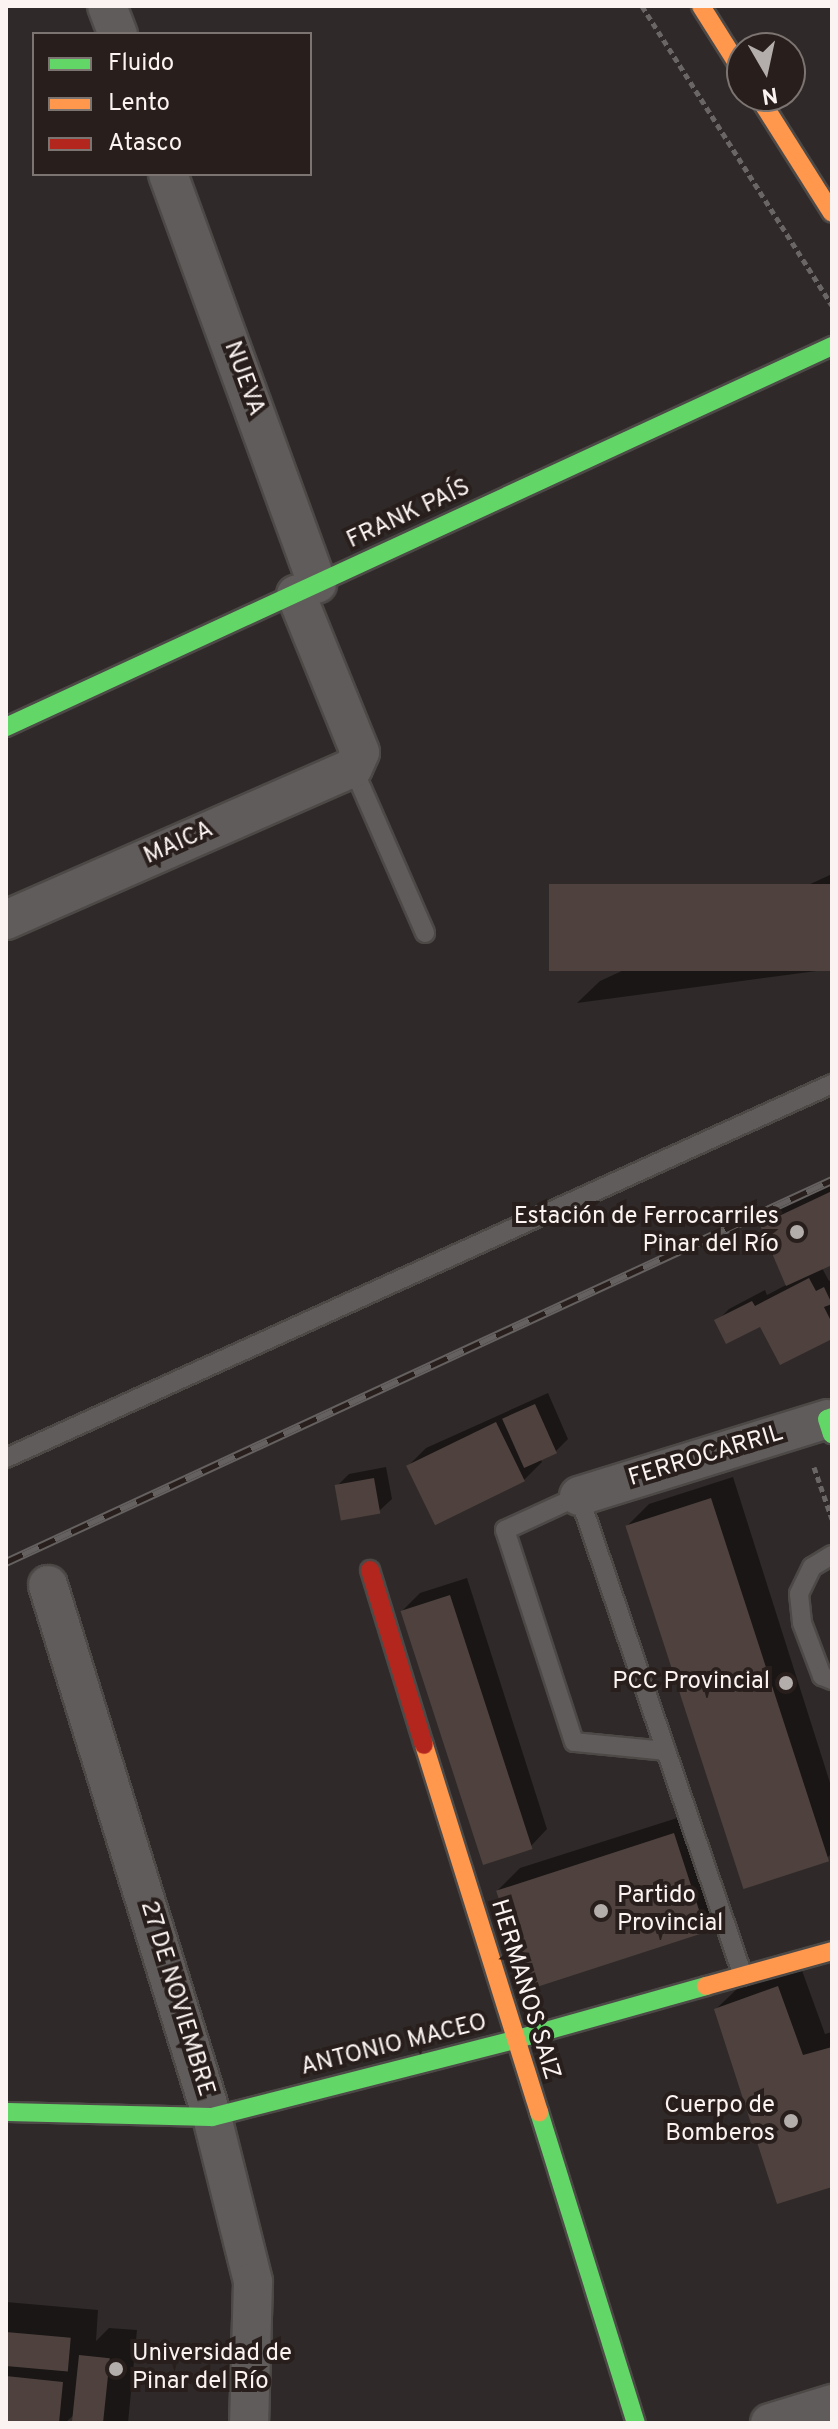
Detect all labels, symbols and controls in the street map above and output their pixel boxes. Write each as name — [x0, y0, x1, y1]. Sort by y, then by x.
legend — [32, 32, 312, 176]
north arrow — [726, 32, 806, 112]
text: Fluido — [108, 49, 174, 79]
text: N — [760, 80, 779, 109]
text: Lento — [108, 89, 170, 119]
text: Atasco — [108, 129, 182, 159]
street label: NUEVA — [216, 338, 270, 420]
street label: FRANK PAÍS — [343, 474, 475, 556]
street label: MAICA — [140, 816, 218, 872]
place label: Estación de Ferrocarriles Pinar del Río — [514, 1204, 779, 1260]
marker: Estación de Ferrocarriles Pinar del Río — [786, 1221, 808, 1243]
street label: FERROCARRIL — [625, 1420, 787, 1494]
place label: PCC Provincial — [612, 1669, 770, 1697]
marker: PCC Provincial — [777, 1674, 795, 1692]
place label: Partido Provincial — [617, 1883, 723, 1939]
street label: HERMANOS SAIZ — [483, 1896, 565, 2084]
street label: 27 DE NOVIEMBRE — [132, 1897, 220, 2101]
marker: Partido Provincial — [592, 1902, 610, 1920]
street label: ANTONIO MACEO — [298, 2009, 490, 2083]
place label: Cuerpo de Bomberos — [664, 2093, 775, 2149]
marker: Cuerpo de Bomberos — [782, 2112, 800, 2130]
place label: Universidad de Pinar del Río — [132, 2341, 292, 2397]
marker: Universidad de Pinar del Río — [107, 2360, 125, 2378]

